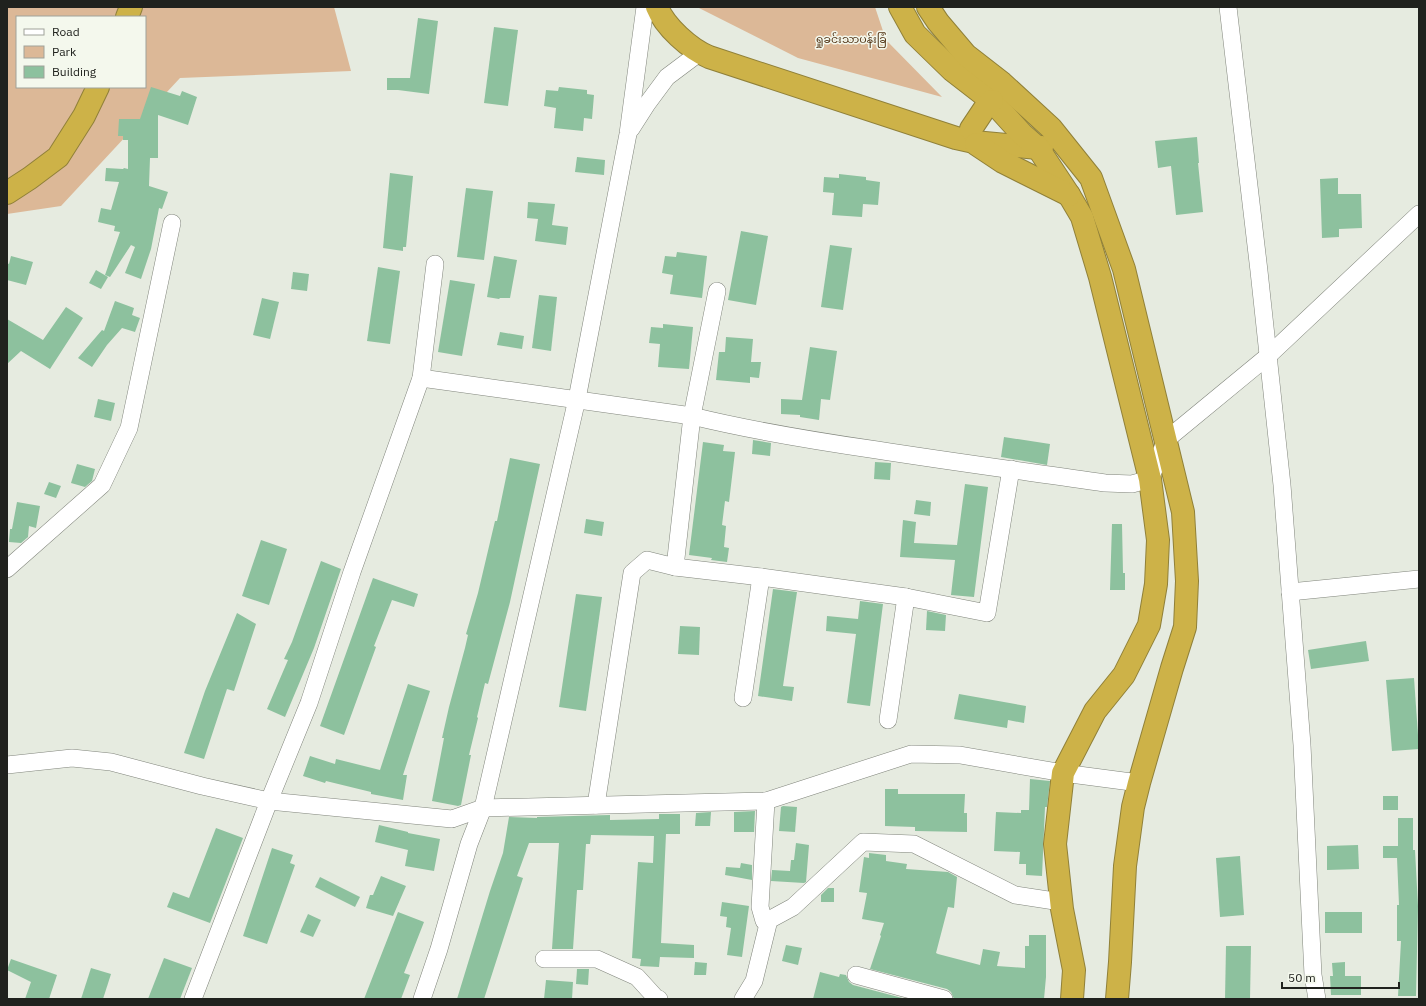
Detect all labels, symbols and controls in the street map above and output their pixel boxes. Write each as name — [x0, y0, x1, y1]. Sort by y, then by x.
legend — [16, 16, 146, 88]
text: Road — [52, 24, 80, 39]
park label: ရှုခင်းသာပန်းခြံ — [815, 32, 887, 48]
text: Park — [52, 44, 77, 59]
text: Building — [52, 64, 97, 79]
scale bar — [1282, 964, 1399, 990]
text: 50 m — [1288, 970, 1316, 985]

